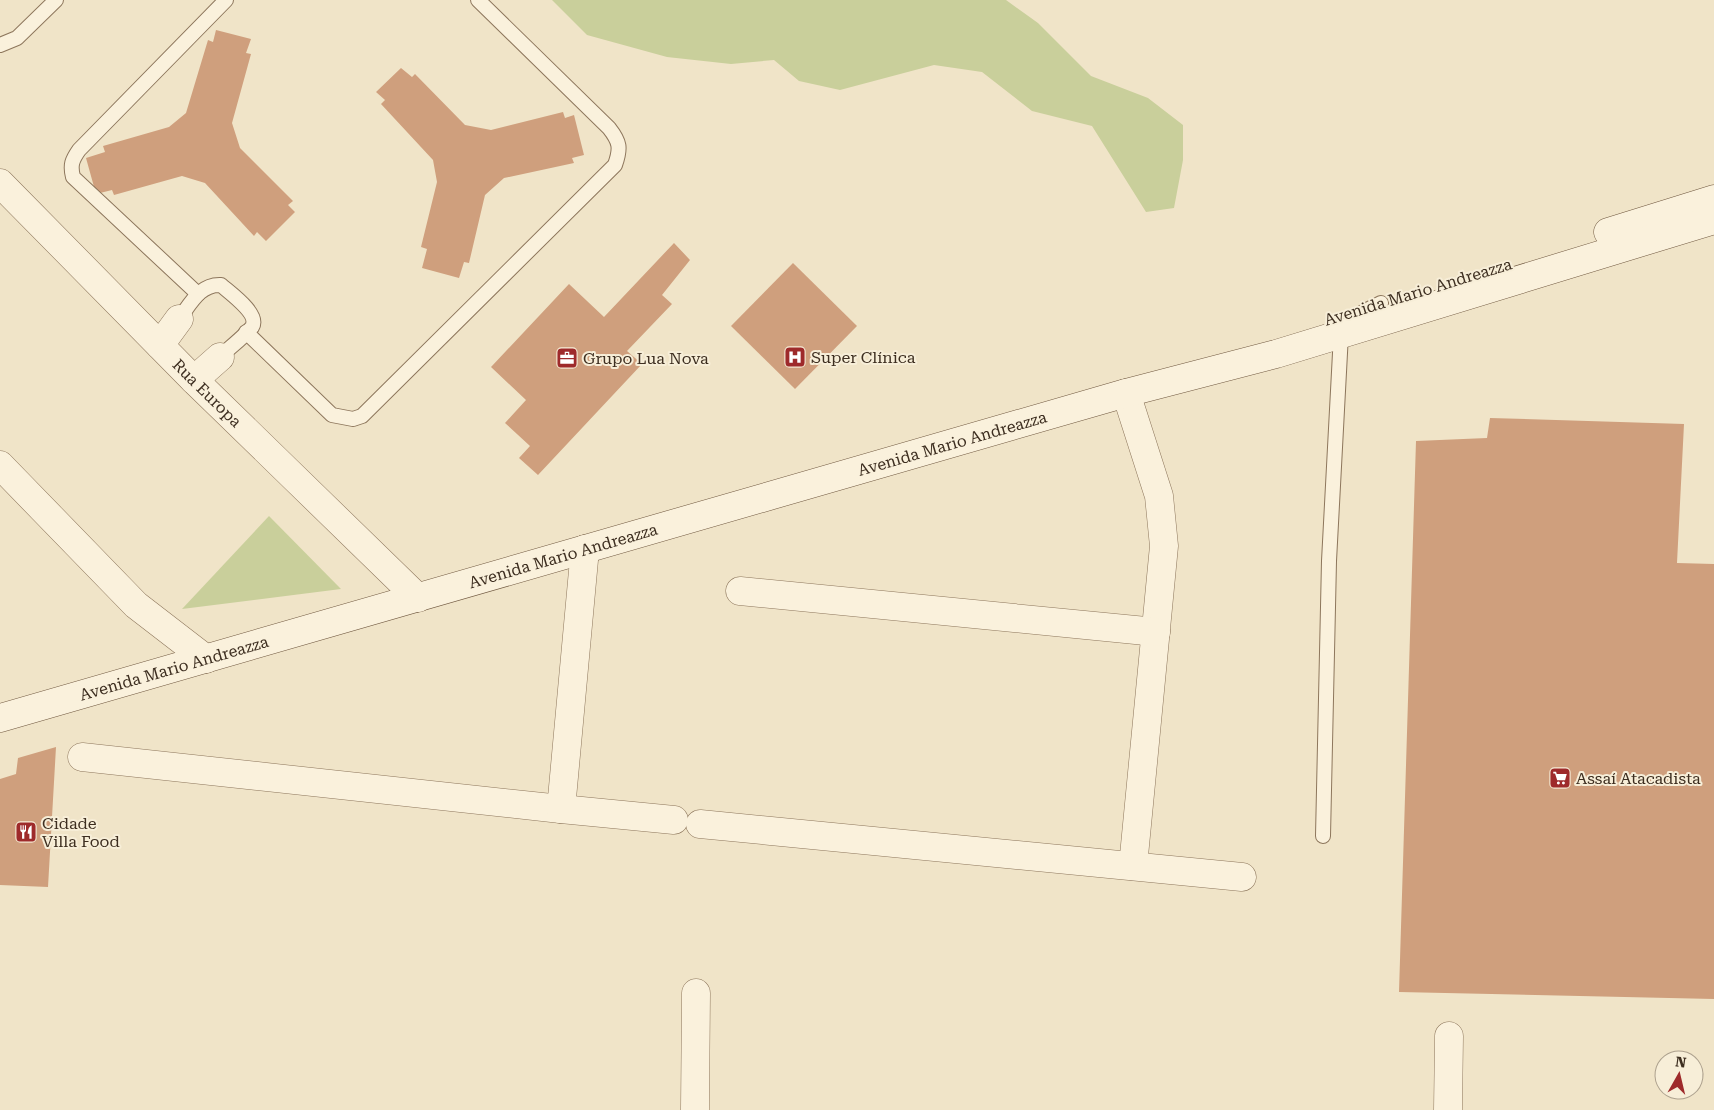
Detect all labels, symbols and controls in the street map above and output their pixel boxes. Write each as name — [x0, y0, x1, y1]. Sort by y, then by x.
street label: Avenida Mario Andreazza — [1322, 254, 1515, 330]
hospital icon: Super Clínica — [783, 345, 807, 369]
office icon: Grupo Lua Nova — [555, 346, 579, 370]
place label: Super Clínica — [811, 348, 916, 367]
place label: Grupo Lua Nova — [583, 349, 709, 368]
street label: Rua Europa — [169, 355, 246, 431]
street label: Avenida Mario Andreazza — [855, 407, 1049, 479]
street label: Avenida Mario Andreazza — [466, 519, 660, 592]
street label: Avenida Mario Andreazza — [77, 631, 271, 704]
supermarket icon: Assaí Atacadista — [1548, 766, 1572, 790]
place label: Assaí Atacadista — [1576, 769, 1701, 788]
place label: Cidade Villa Food — [42, 814, 120, 851]
restaurant icon: Cidade Villa Food — [14, 820, 38, 844]
north arrow — [1654, 1050, 1704, 1100]
text: N — [1674, 1053, 1687, 1071]

